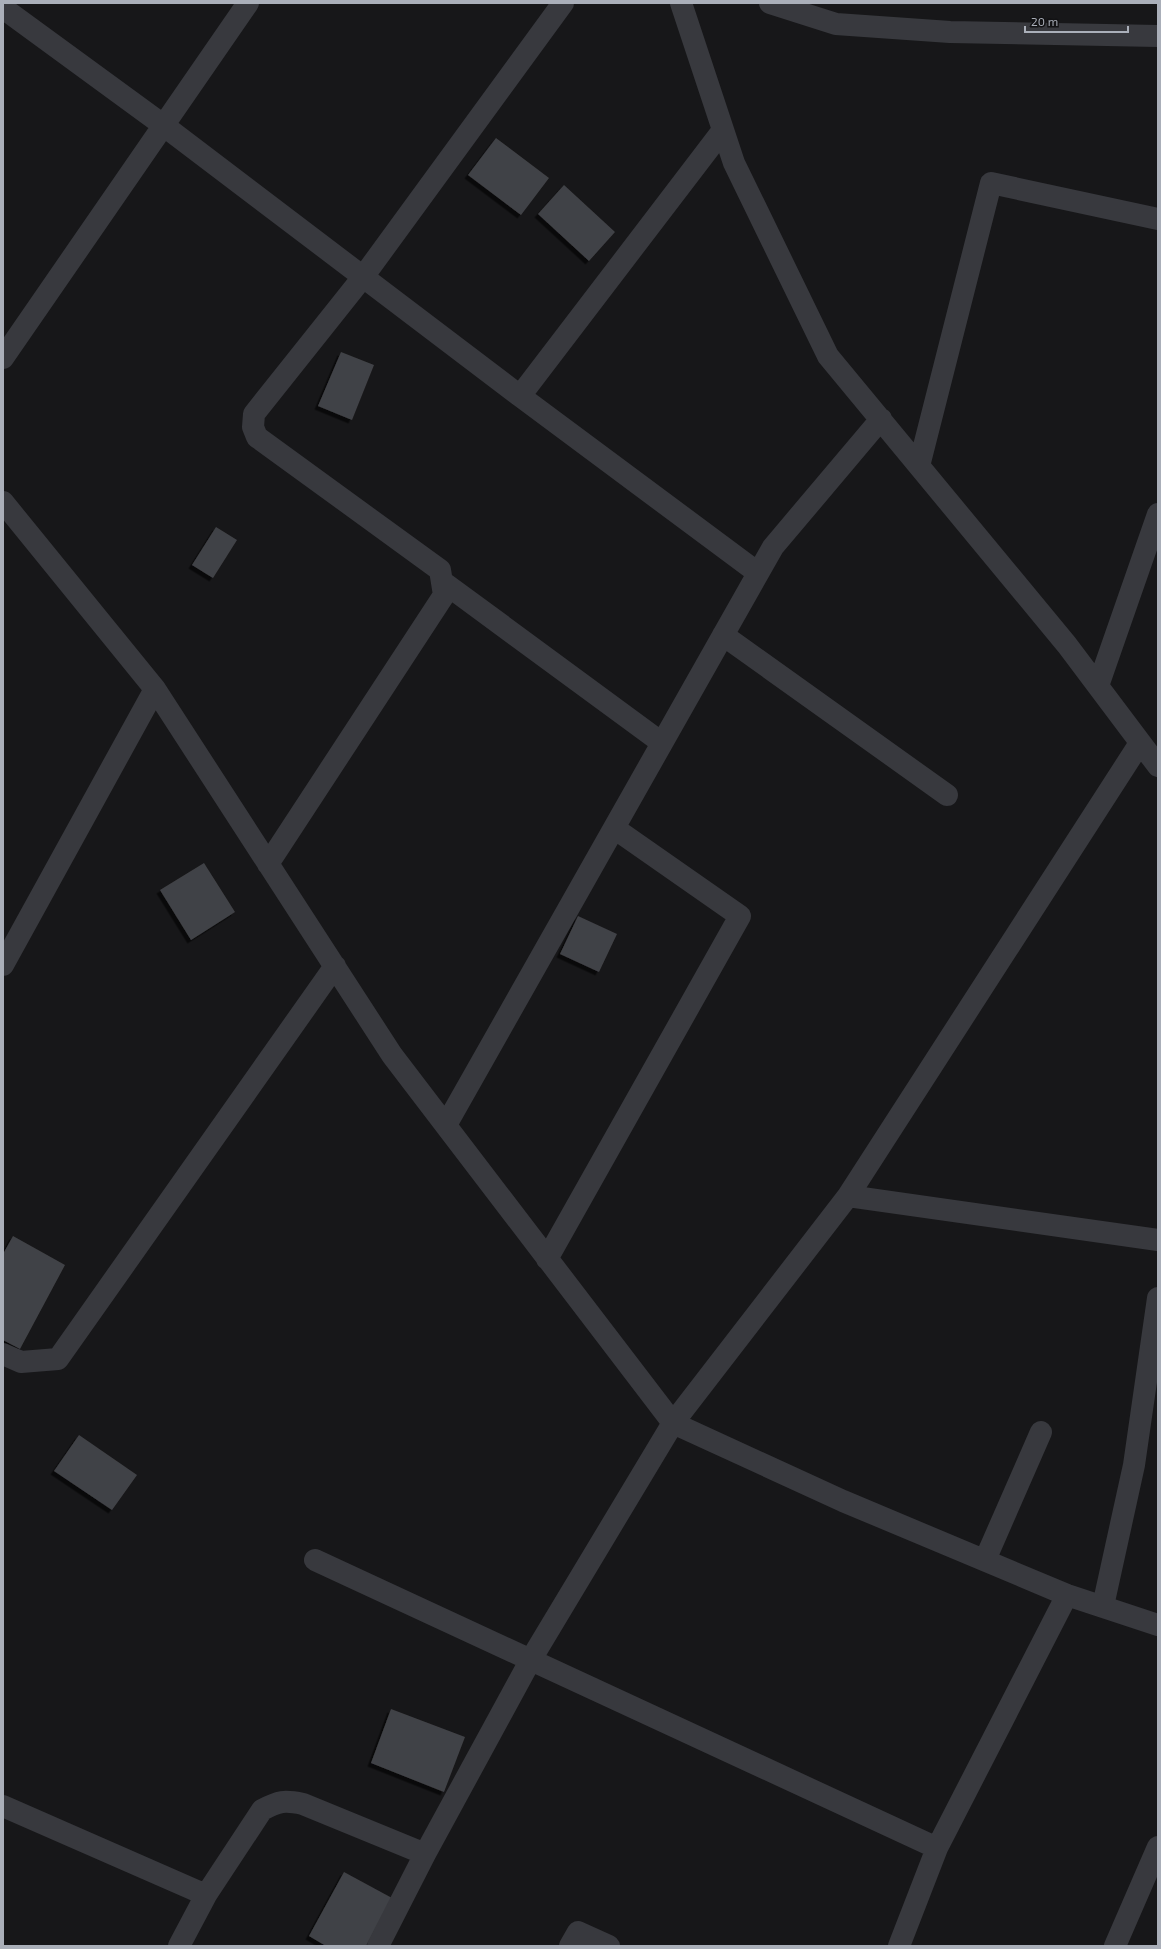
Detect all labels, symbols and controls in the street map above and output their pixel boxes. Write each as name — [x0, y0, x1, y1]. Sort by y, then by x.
scale bar — [1025, 8, 1128, 34]
text: 20 m — [1031, 14, 1058, 28]

